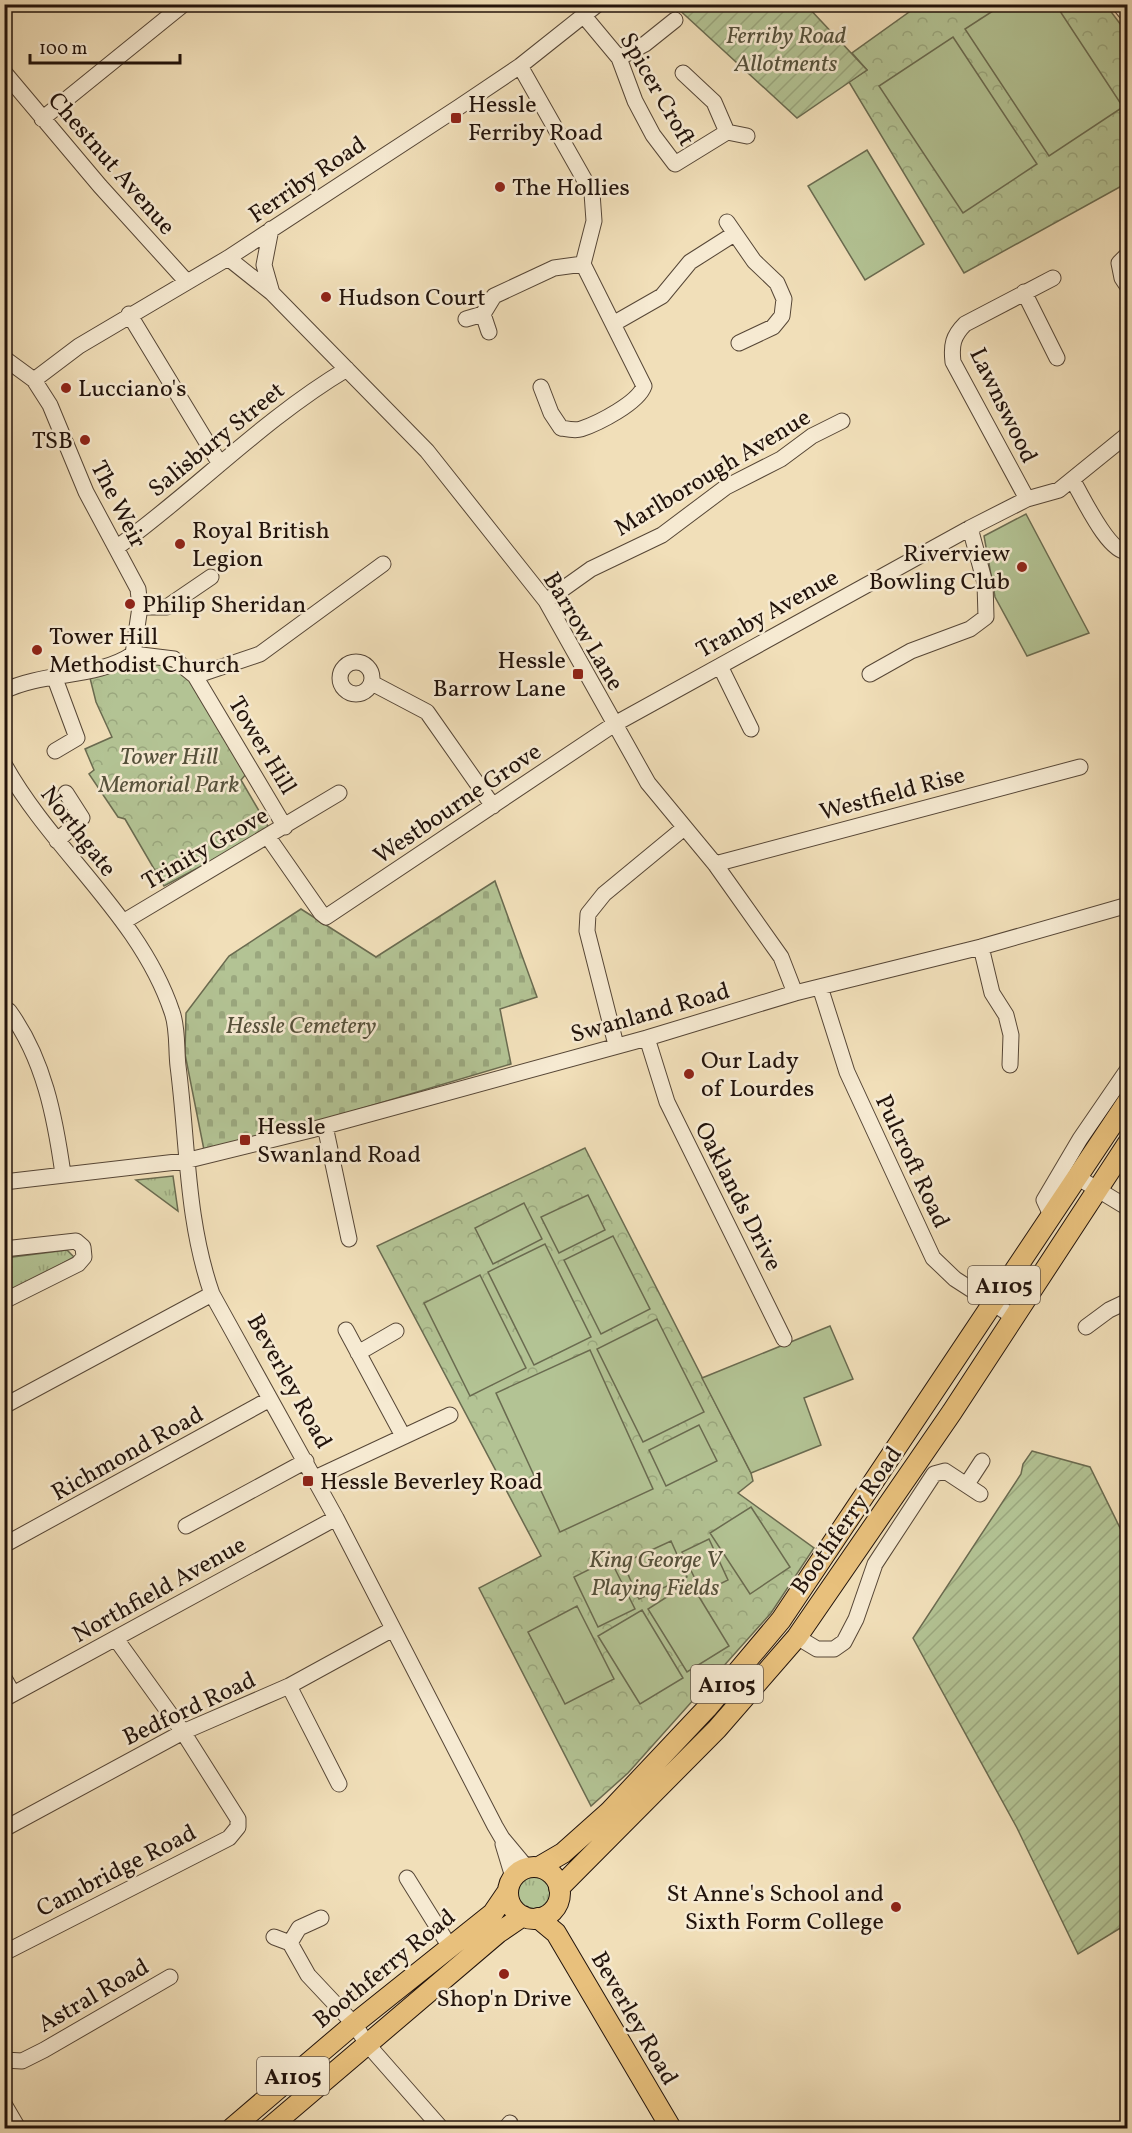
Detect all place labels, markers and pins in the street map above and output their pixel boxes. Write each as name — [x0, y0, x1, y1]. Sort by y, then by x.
place label: Hessle Ferriby Road — [468, 89, 603, 151]
marker: Hessle Ferriby Road — [449, 111, 463, 125]
place label: The Hollies — [512, 172, 630, 206]
marker: The Hollies — [493, 180, 507, 194]
place label: Hudson Court — [338, 282, 486, 316]
marker: Hudson Court — [319, 290, 333, 304]
place label: Lucciano's — [78, 373, 187, 407]
marker: Lucciano's — [59, 381, 73, 395]
place label: TSB — [32, 425, 73, 459]
marker: TSB — [78, 433, 92, 447]
place label: Royal British Legion — [192, 515, 330, 577]
marker: Royal British Legion — [173, 537, 187, 551]
place label: Riverview Bowling Club — [869, 538, 1010, 600]
marker: Riverview Bowling Club — [1015, 560, 1029, 574]
place label: Philip Sheridan — [142, 589, 306, 623]
marker: Philip Sheridan — [123, 597, 137, 611]
place label: Tower Hill Methodist Church — [49, 621, 240, 683]
marker: Tower Hill Methodist Church — [30, 643, 44, 657]
place label: Hessle Barrow Lane — [433, 645, 566, 707]
marker: Hessle Barrow Lane — [571, 667, 585, 681]
place label: Our Lady of Lourdes — [701, 1045, 814, 1107]
marker: Our Lady of Lourdes — [682, 1067, 696, 1081]
place label: Hessle Swanland Road — [257, 1111, 421, 1173]
marker: Hessle Swanland Road — [238, 1133, 252, 1147]
place label: Hessle Beverley Road — [320, 1466, 543, 1500]
marker: Hessle Beverley Road — [301, 1474, 315, 1488]
place label: St Anne's School and Sixth Form College — [666, 1878, 884, 1940]
marker: St Anne's School and Sixth Form College — [889, 1900, 903, 1914]
marker: Shop'n Drive — [497, 1967, 511, 1981]
place label: Shop'n Drive — [436, 1983, 572, 2017]

